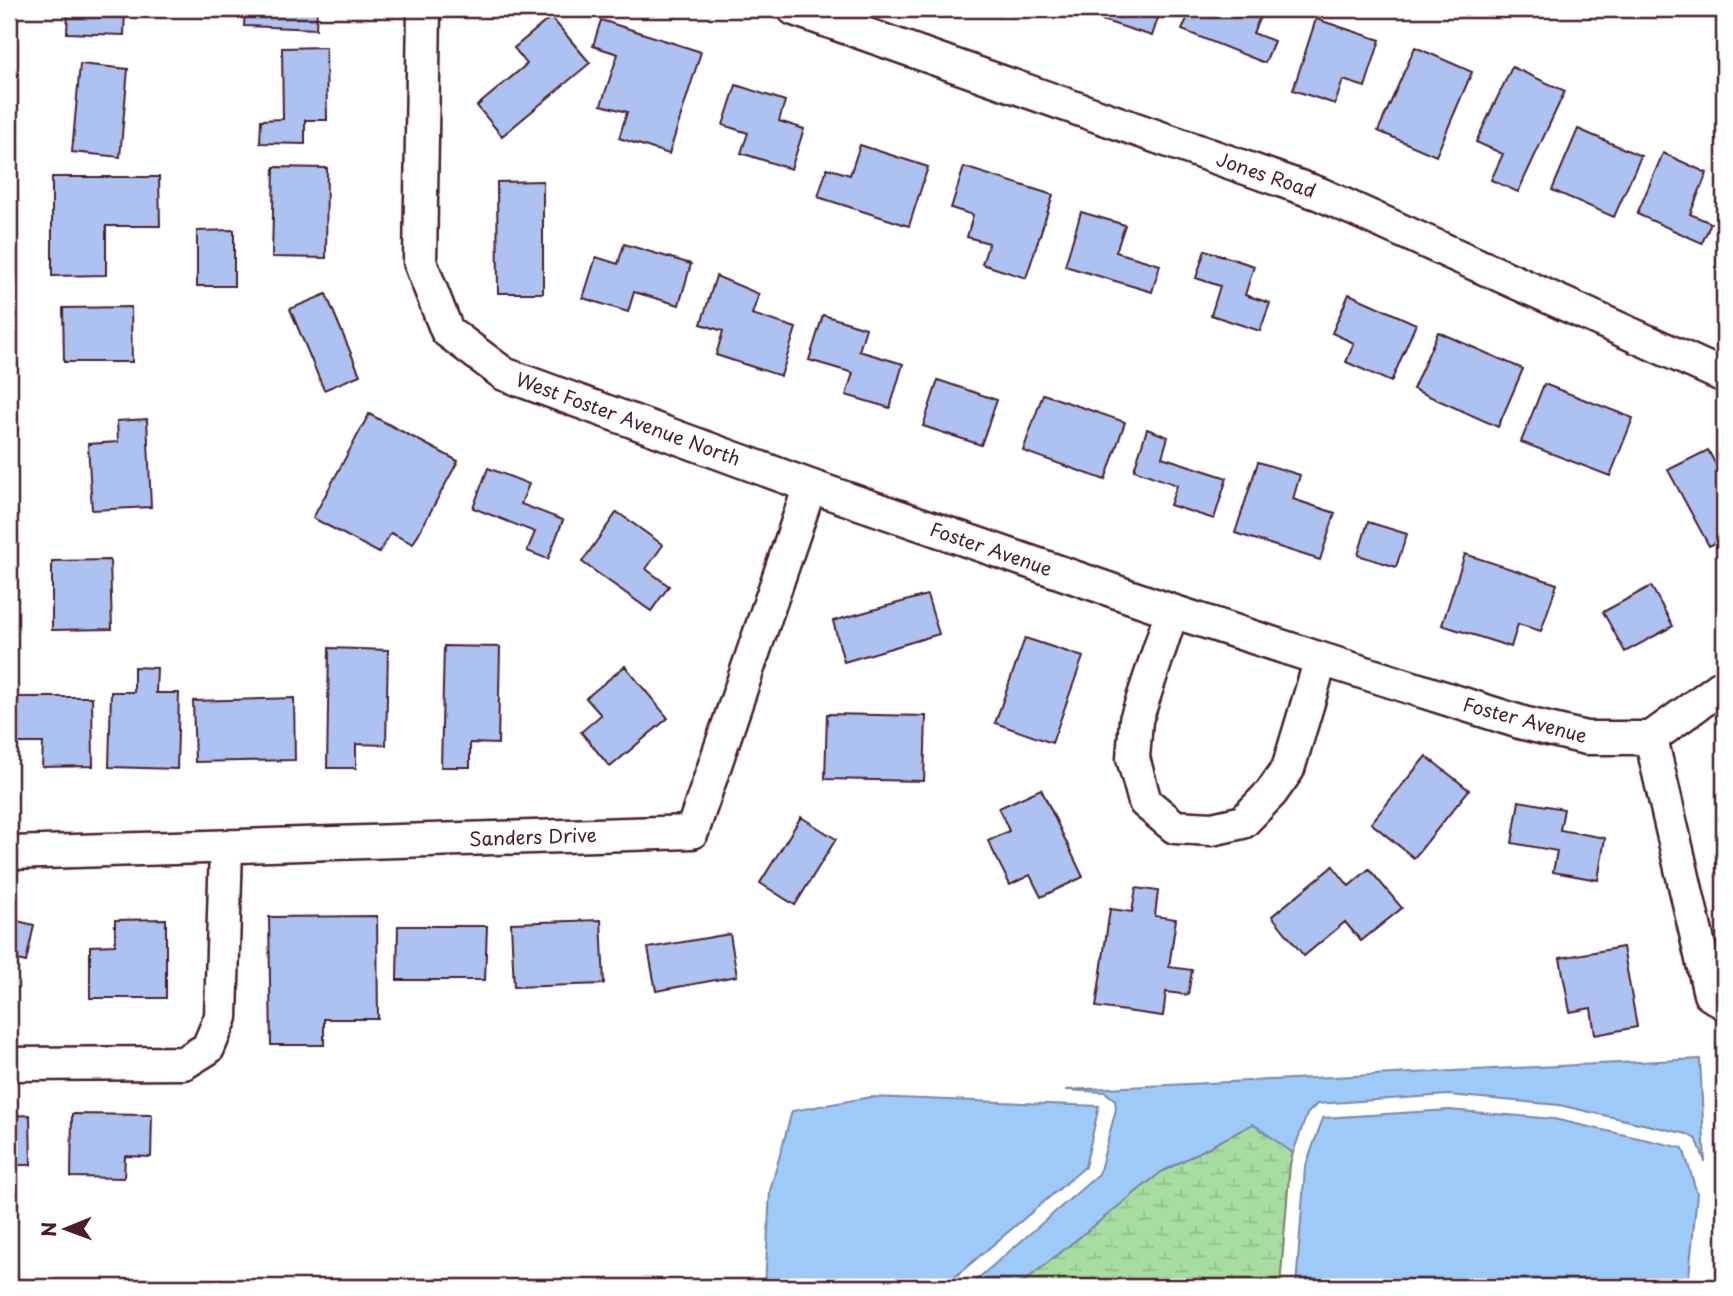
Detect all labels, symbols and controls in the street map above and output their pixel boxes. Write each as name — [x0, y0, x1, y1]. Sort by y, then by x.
street label: Jones Road — [1213, 144, 1320, 204]
street label: West Foster Avenue North — [512, 364, 745, 472]
street label: Foster Avenue — [927, 514, 1056, 582]
street label: Foster Avenue — [1460, 689, 1590, 749]
street label: Sanders Drive — [469, 820, 597, 852]
north arrow — [32, 1194, 102, 1264]
text: N — [34, 1222, 62, 1237]

